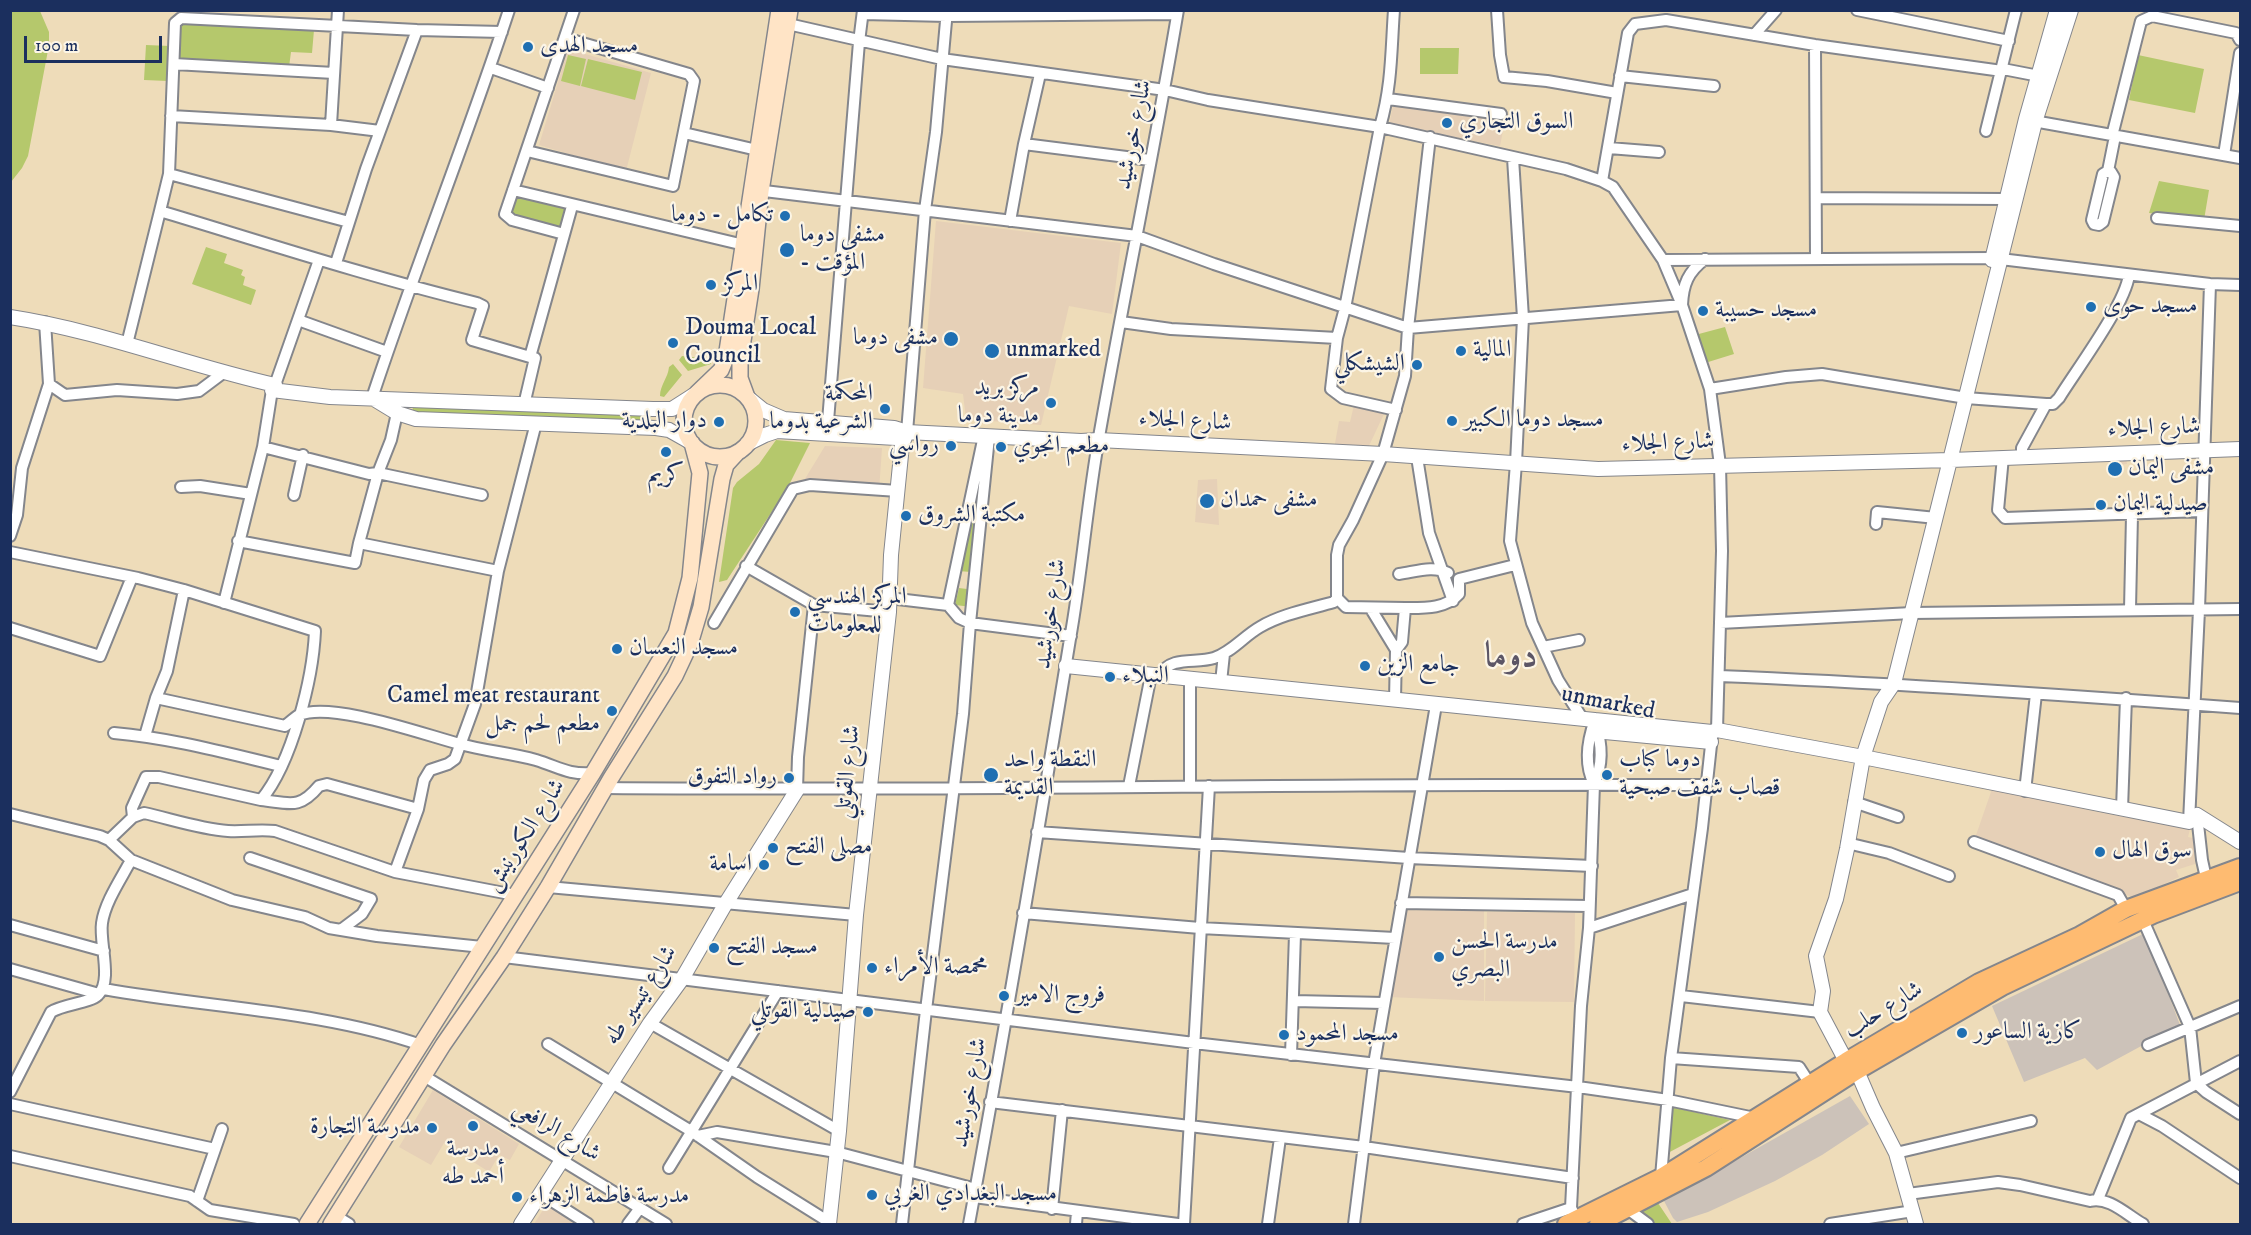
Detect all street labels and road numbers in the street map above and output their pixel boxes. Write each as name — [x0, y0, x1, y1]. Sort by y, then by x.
street label: شارع خورشيد — [1110, 78, 1160, 192]
street label: شارع الجلاء — [1138, 405, 1232, 439]
street label: شارع الجلاء — [2107, 413, 2201, 445]
street label: شارع الجلاء — [1621, 428, 1715, 460]
street label: شارع خورشيد — [1030, 557, 1074, 671]
street label: unmarked — [1559, 681, 1657, 727]
street label: شارع القوتلي — [830, 724, 868, 820]
street label: شارع الكورنيش — [479, 774, 573, 898]
street label: شارع تيسير طه — [599, 941, 685, 1051]
street label: شارع حلب — [1839, 976, 1929, 1046]
street label: شارع خورشيد — [947, 1036, 995, 1150]
street label: شارع الرافعي — [507, 1095, 605, 1169]

